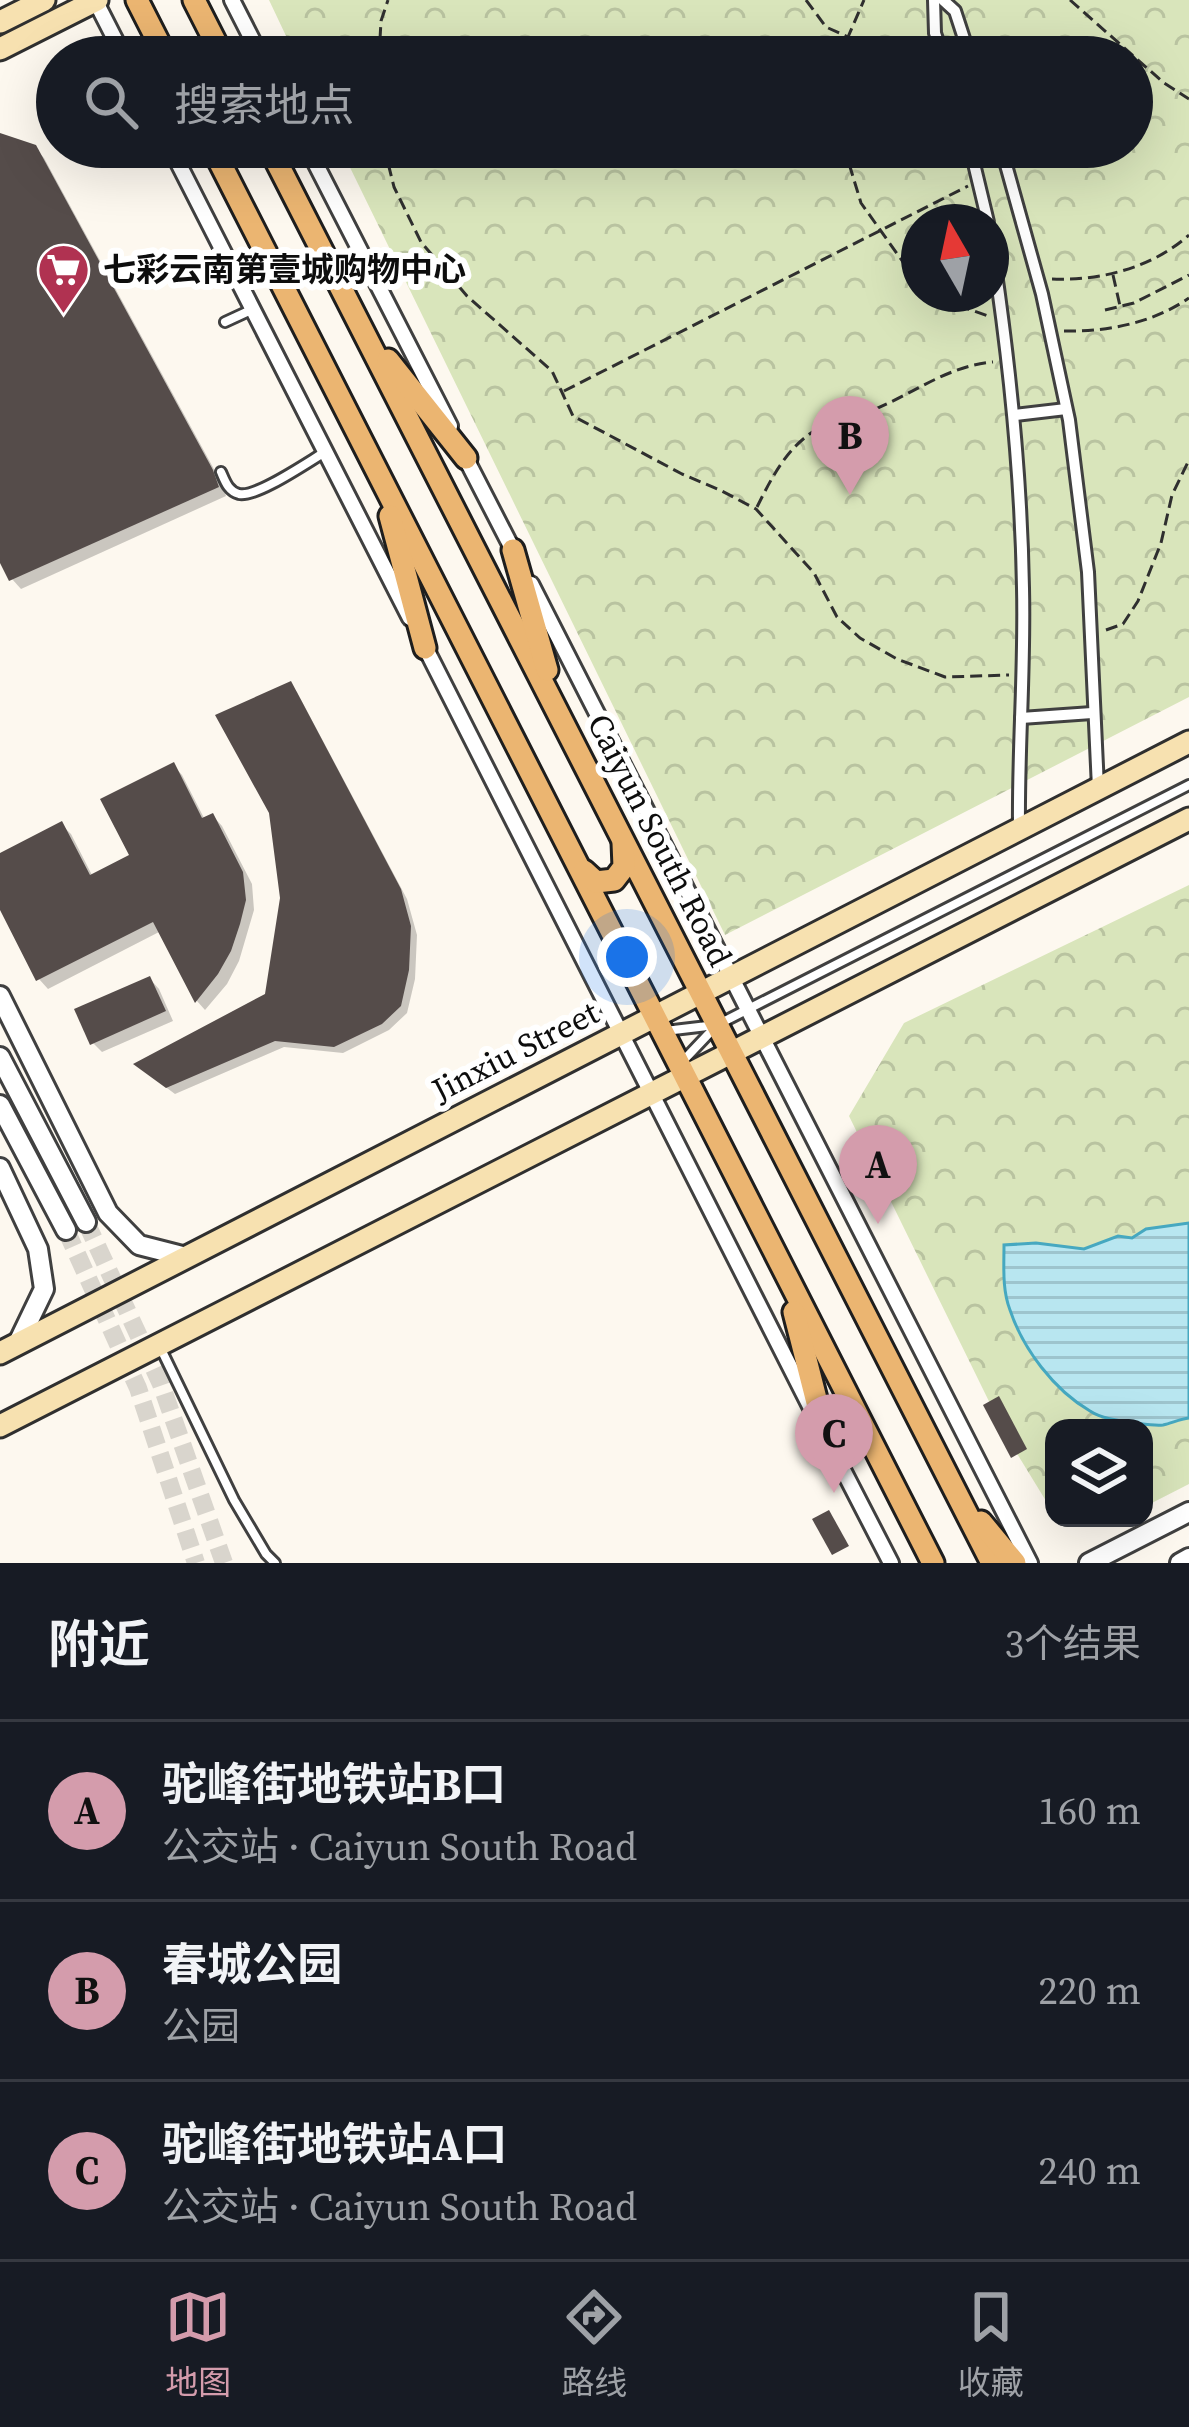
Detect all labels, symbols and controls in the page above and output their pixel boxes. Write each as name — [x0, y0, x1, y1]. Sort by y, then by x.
search box — [36, 36, 1153, 168]
icon: search — [78, 69, 144, 135]
text: 搜索地点 — [174, 74, 354, 136]
north arrow — [901, 204, 1009, 312]
supermarket icon: 七彩云南第壹城购物中心 — [36, 241, 92, 315]
place label: 七彩云南第壹城购物中心 — [103, 247, 466, 292]
pin: B — [811, 396, 889, 495]
street label: Caiyun South Road — [577, 706, 743, 974]
your location — [597, 927, 657, 987]
street label: Jinxiu Street — [423, 990, 606, 1113]
pin: A — [839, 1125, 917, 1224]
pin: C — [795, 1394, 873, 1493]
map controls — [1045, 1419, 1153, 1527]
button: layers — [1045, 1419, 1153, 1527]
text: 附近 — [48, 1609, 150, 1679]
text: 3个结果 — [1004, 1617, 1141, 1670]
text: 驼峰街地铁站B口 — [162, 1753, 506, 1815]
text: A — [74, 1784, 100, 1837]
text: 160 m — [1038, 1784, 1141, 1837]
text: 公交站 · Caiyun South Road — [162, 1820, 637, 1873]
text: 春城公园 — [162, 1933, 342, 1995]
text: B — [74, 1964, 100, 2017]
text: 220 m — [1038, 1964, 1141, 2017]
text: 公园 — [162, 2000, 240, 2053]
text: 驼峰街地铁站A口 — [162, 2113, 507, 2175]
text: C — [75, 2144, 99, 2197]
text: 240 m — [1038, 2144, 1141, 2197]
text: 公交站 · Caiyun South Road — [162, 2180, 637, 2233]
tab: 地图 — [165, 2284, 231, 2405]
tab: 路线 — [561, 2284, 627, 2405]
tab: 收藏 — [958, 2284, 1024, 2405]

